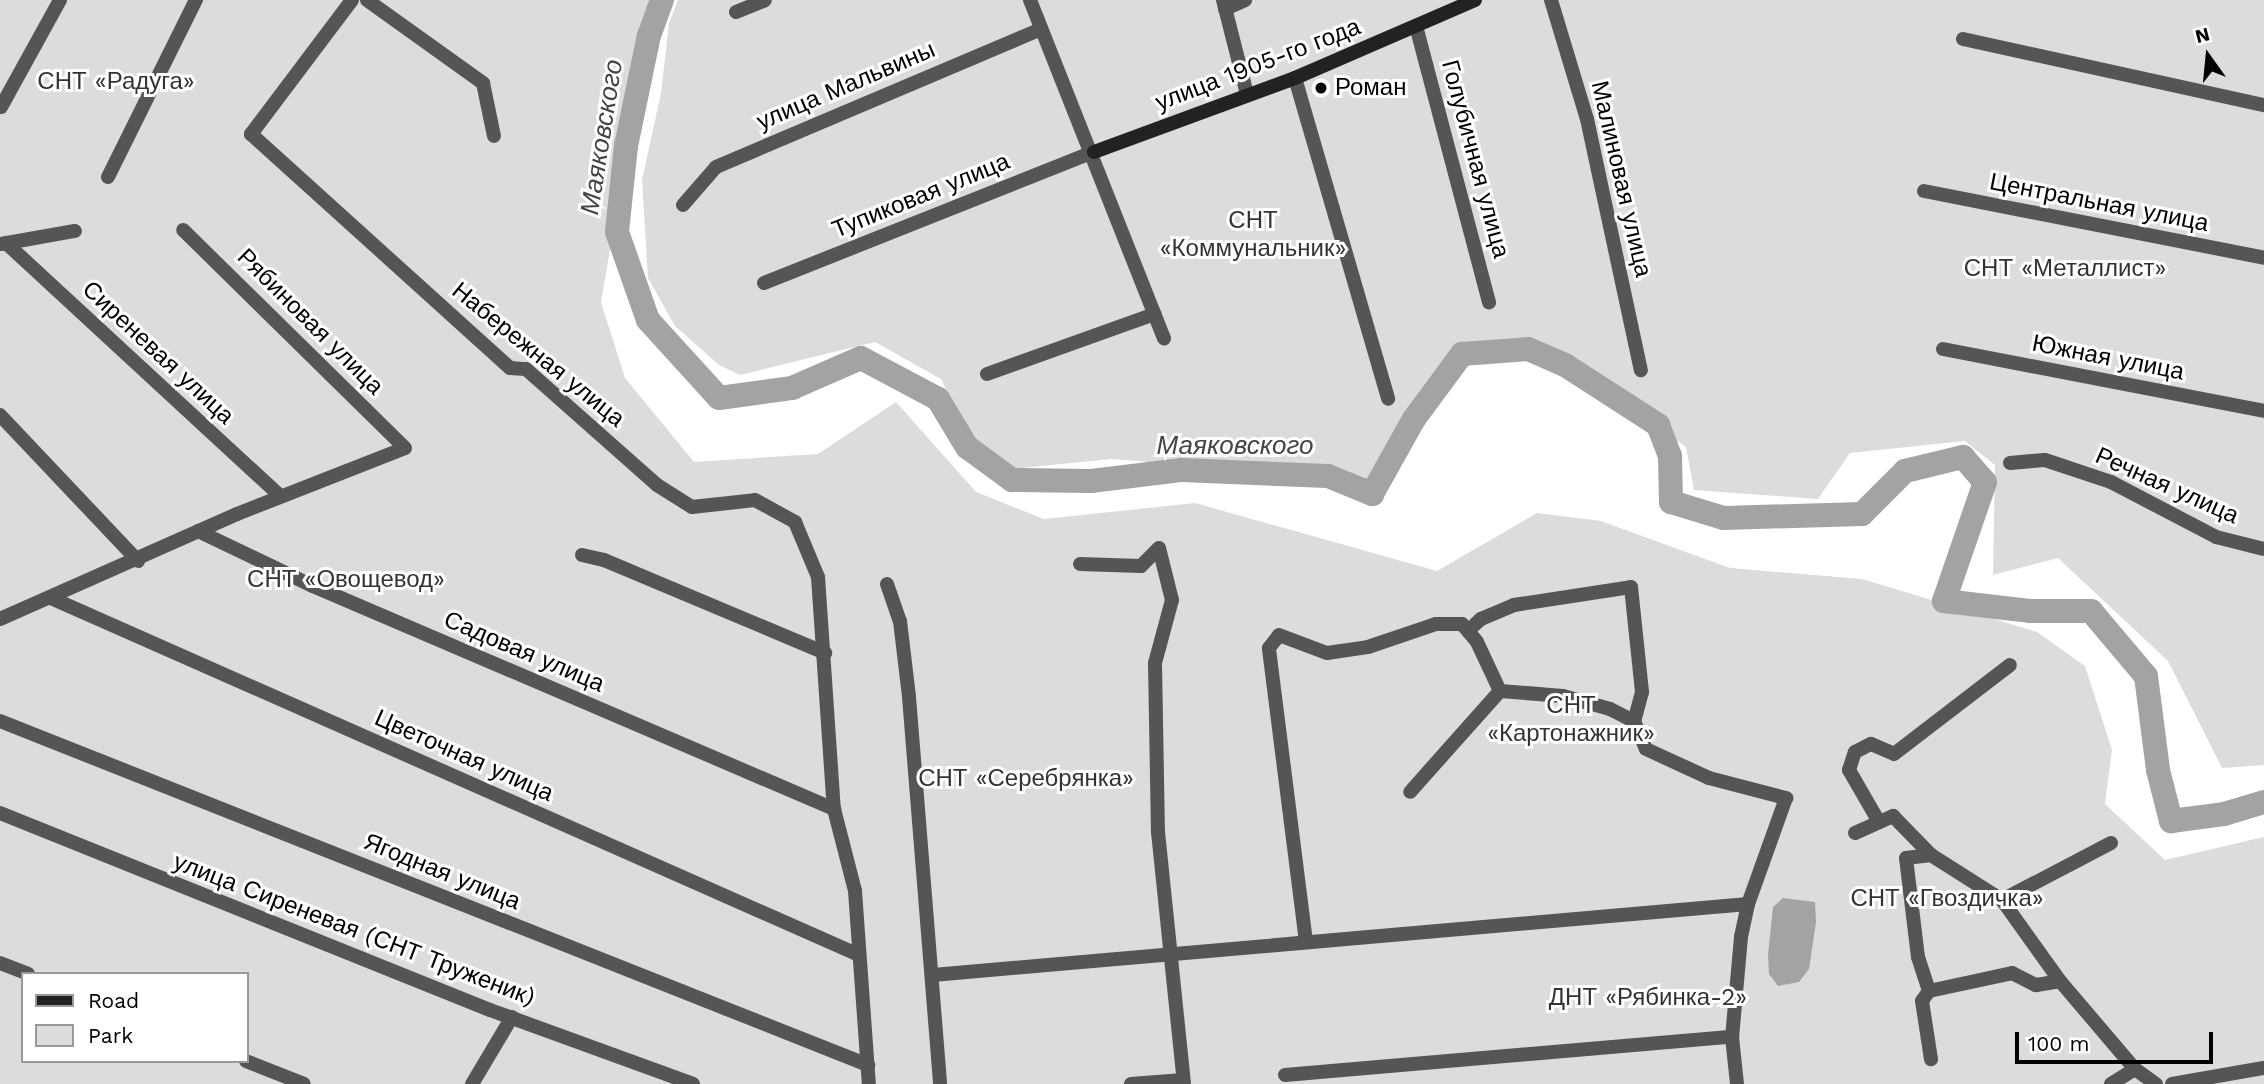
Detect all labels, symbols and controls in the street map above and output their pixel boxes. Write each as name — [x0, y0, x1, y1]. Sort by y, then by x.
street label: улица 1905-го года — [1151, 13, 1365, 117]
north arrow — [2173, 21, 2243, 91]
text: N — [2193, 22, 2212, 48]
street label: улица Мальвины — [752, 35, 940, 137]
water label: Маяковского — [574, 57, 630, 217]
street label: Голубичная улица — [1435, 57, 1515, 261]
park label: СНТ «Радуга» — [37, 68, 195, 96]
place label: Роман — [1335, 74, 1406, 102]
street label: Малиновая улица — [1584, 78, 1658, 280]
marker: Роман — [1313, 80, 1329, 96]
street label: Тупиковая улица — [828, 147, 1014, 245]
street label: Центральная улица — [1987, 168, 2211, 238]
park label: СНТ «Коммунальник» — [1160, 207, 1346, 263]
street label: Рябиновая улица — [231, 243, 389, 401]
park label: СНТ «Металлист» — [1964, 255, 2166, 283]
street label: Сиреневая улица — [76, 275, 240, 431]
street label: Набережная улица — [446, 277, 630, 433]
street label: Южная улица — [2030, 329, 2186, 387]
water label: Маяковского — [1157, 430, 1313, 462]
street label: Речная улица — [2091, 442, 2243, 530]
park label: СНТ «Овощевод» — [247, 566, 445, 594]
street label: Садовая улица — [440, 605, 608, 699]
park label: СНТ «Картонажник» — [1487, 692, 1655, 748]
street label: Цветочная улица — [370, 704, 558, 808]
park label: СНТ «Серебрянка» — [918, 765, 1134, 793]
street label: Ягодная улица — [360, 828, 524, 916]
street label: улица Сиреневая (СНТ Труженик) — [169, 848, 539, 1012]
park label: СНТ «Гвоздичка» — [1850, 885, 2044, 913]
legend — [21, 972, 248, 1063]
park label: ДНТ «Рябинка-2» — [1549, 984, 1747, 1012]
text: Road — [88, 988, 139, 1013]
scale bar — [2019, 1018, 2217, 1062]
text: Park — [88, 1023, 133, 1048]
text: 100 m — [2028, 1031, 2090, 1056]

